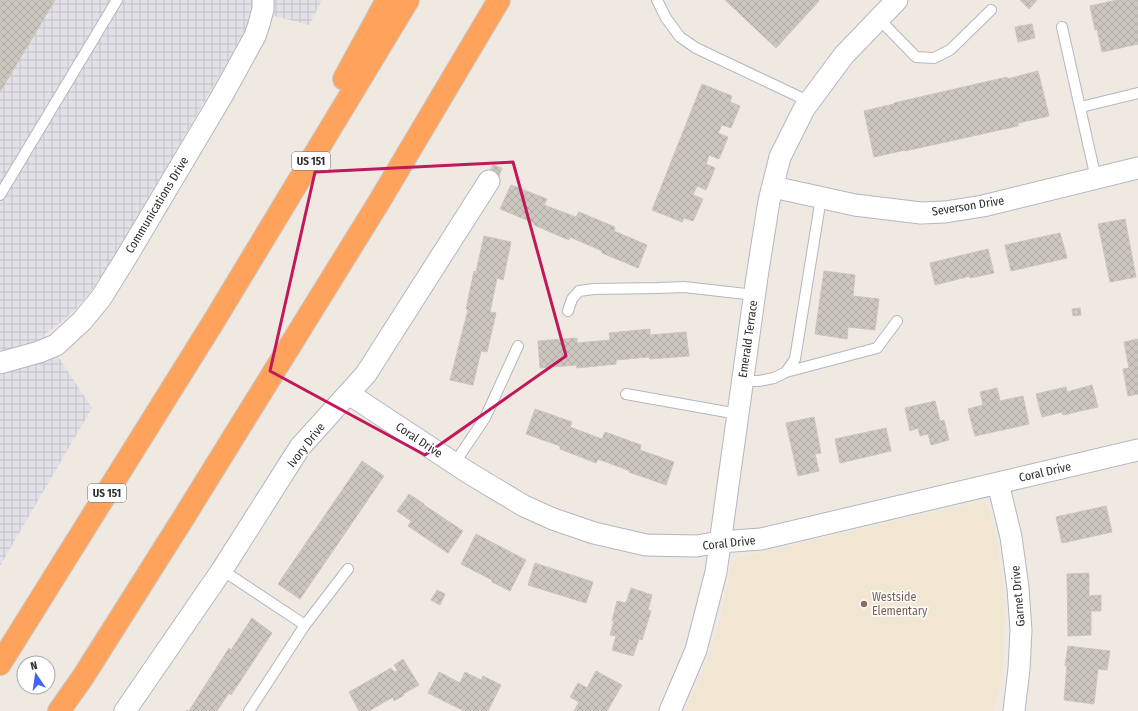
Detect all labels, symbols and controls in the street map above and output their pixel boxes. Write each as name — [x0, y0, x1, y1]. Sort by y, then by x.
road number: US 151 — [292, 152, 330, 170]
street label: Communications Drive — [123, 154, 191, 256]
street label: Severson Drive — [931, 193, 1005, 219]
street label: Emerald Terrace — [736, 299, 760, 379]
street label: Coral Drive — [393, 419, 445, 461]
street label: Ivory Drive — [284, 420, 328, 470]
street label: Coral Drive — [1018, 459, 1073, 485]
road number: US 151 — [88, 484, 126, 502]
street label: Coral Drive — [702, 533, 756, 553]
street label: Garnet Drive — [1008, 565, 1028, 627]
place label: Westside Elementary — [872, 590, 928, 618]
marker: Westside Elementary — [859, 599, 869, 609]
north arrow — [16, 655, 56, 695]
text: N — [29, 659, 39, 673]

